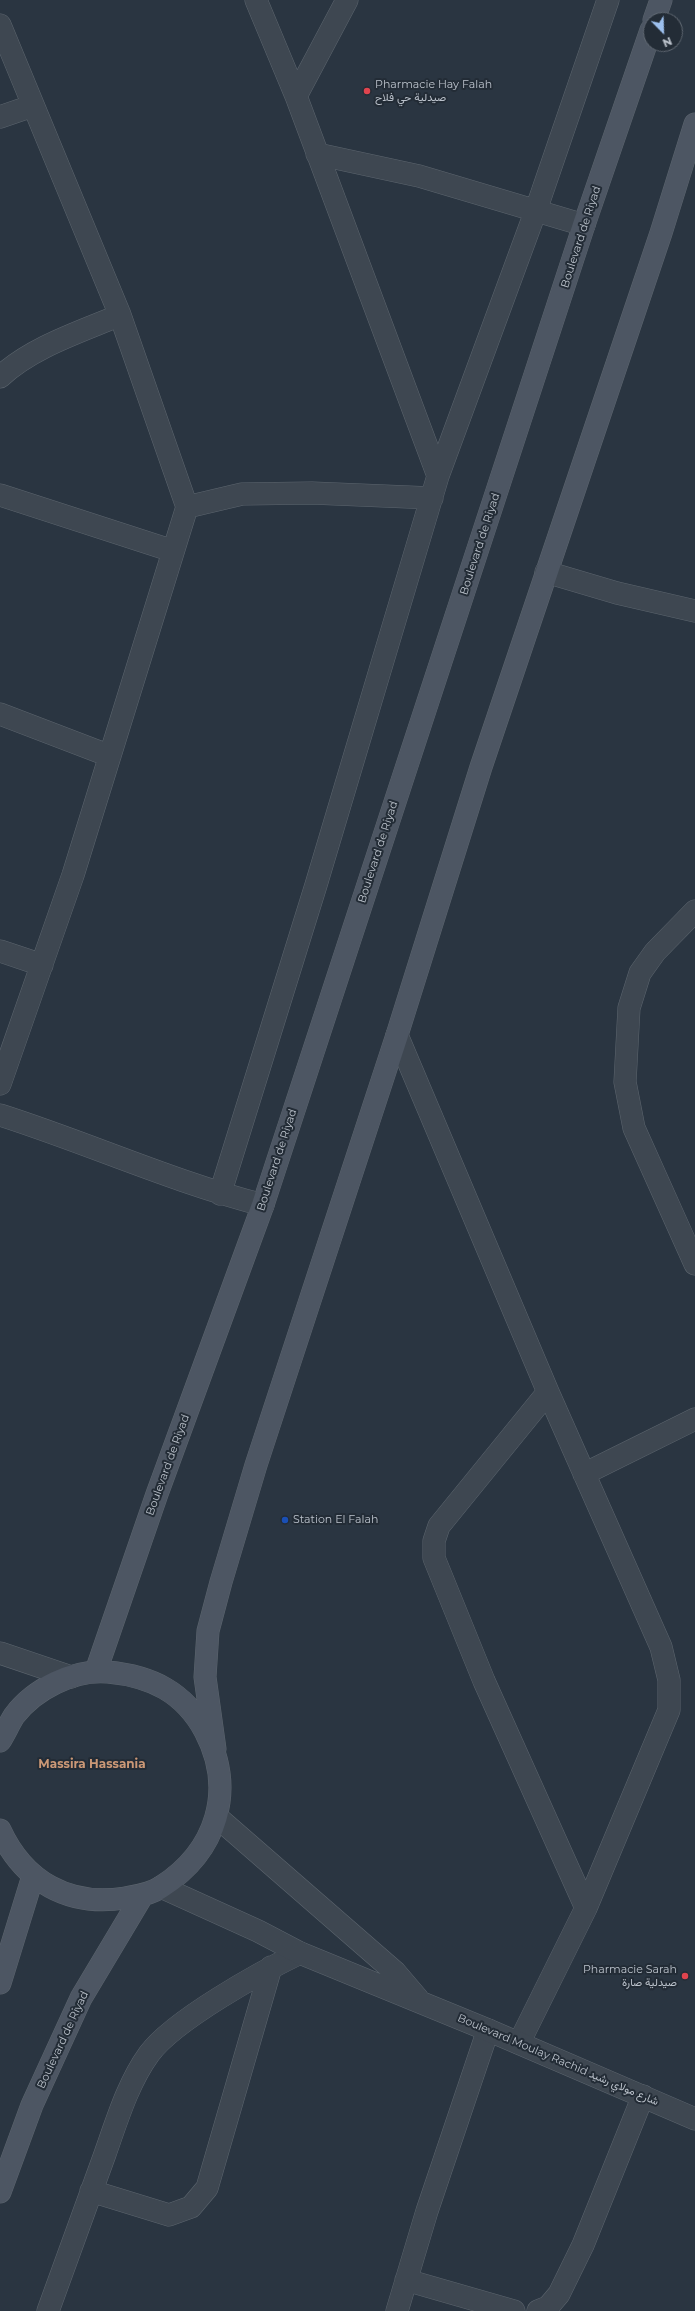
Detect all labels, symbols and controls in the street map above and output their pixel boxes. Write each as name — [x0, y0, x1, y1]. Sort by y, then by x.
north arrow — [643, 12, 683, 52]
text: N — [660, 34, 674, 50]
place label: Pharmacie Hay Falah صيدلية حي فلاح — [375, 78, 492, 104]
marker: Pharmacie Hay Falah صيدلية حي فلاح — [362, 86, 372, 96]
street label: Boulevard de Riyad — [558, 184, 604, 290]
street label: Boulevard de Riyad — [457, 491, 503, 597]
street label: Boulevard de Riyad — [355, 799, 401, 905]
street label: Boulevard de Riyad — [254, 1107, 300, 1213]
street label: Boulevard de Riyad — [144, 1413, 192, 1517]
place label: Station El Falah — [293, 1513, 378, 1527]
marker: Station El Falah — [280, 1515, 290, 1525]
district label: Massira Hassania — [38, 1757, 146, 1771]
place label: Pharmacie Sarah صيدلية صارة — [583, 1963, 677, 1989]
marker: Pharmacie Sarah صيدلية صارة — [680, 1971, 690, 1981]
street label: Boulevard de Riyad — [35, 1989, 91, 2091]
street label: Boulevard Moulay Rachid شارع مولاي رشيد — [455, 2012, 661, 2108]

